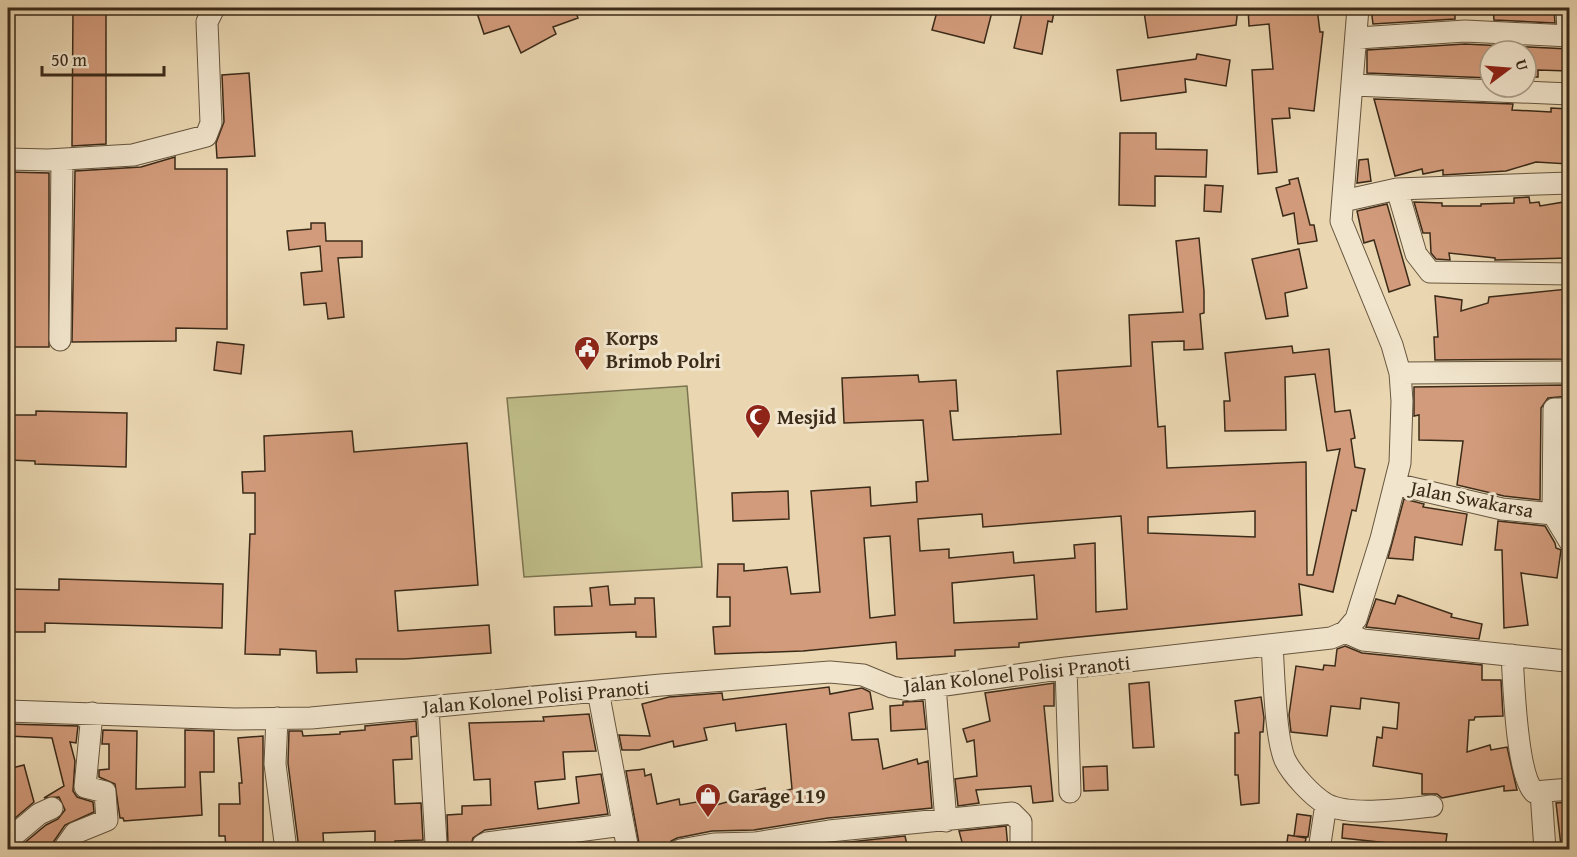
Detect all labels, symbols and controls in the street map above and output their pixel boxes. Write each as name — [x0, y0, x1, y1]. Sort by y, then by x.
scale bar — [42, 39, 164, 77]
north arrow — [1478, 39, 1538, 99]
text: 50 m — [51, 46, 87, 73]
text: U — [1509, 56, 1536, 74]
place label: Korps Brimob Polri — [606, 323, 721, 375]
public building icon: Korps Brimob Polri — [572, 334, 602, 372]
mosque icon: Mesjid — [743, 402, 773, 440]
place label: Mesjid — [777, 402, 837, 431]
street label: Jalan Swakarsa — [1405, 472, 1537, 525]
street label: Jalan Kolonel Polisi Pranoti — [899, 647, 1132, 700]
street label: Jalan Kolonel Polisi Pranoti — [418, 672, 651, 721]
shop icon: Garage 119 — [693, 781, 723, 819]
place label: Garage 119 — [728, 781, 826, 810]

